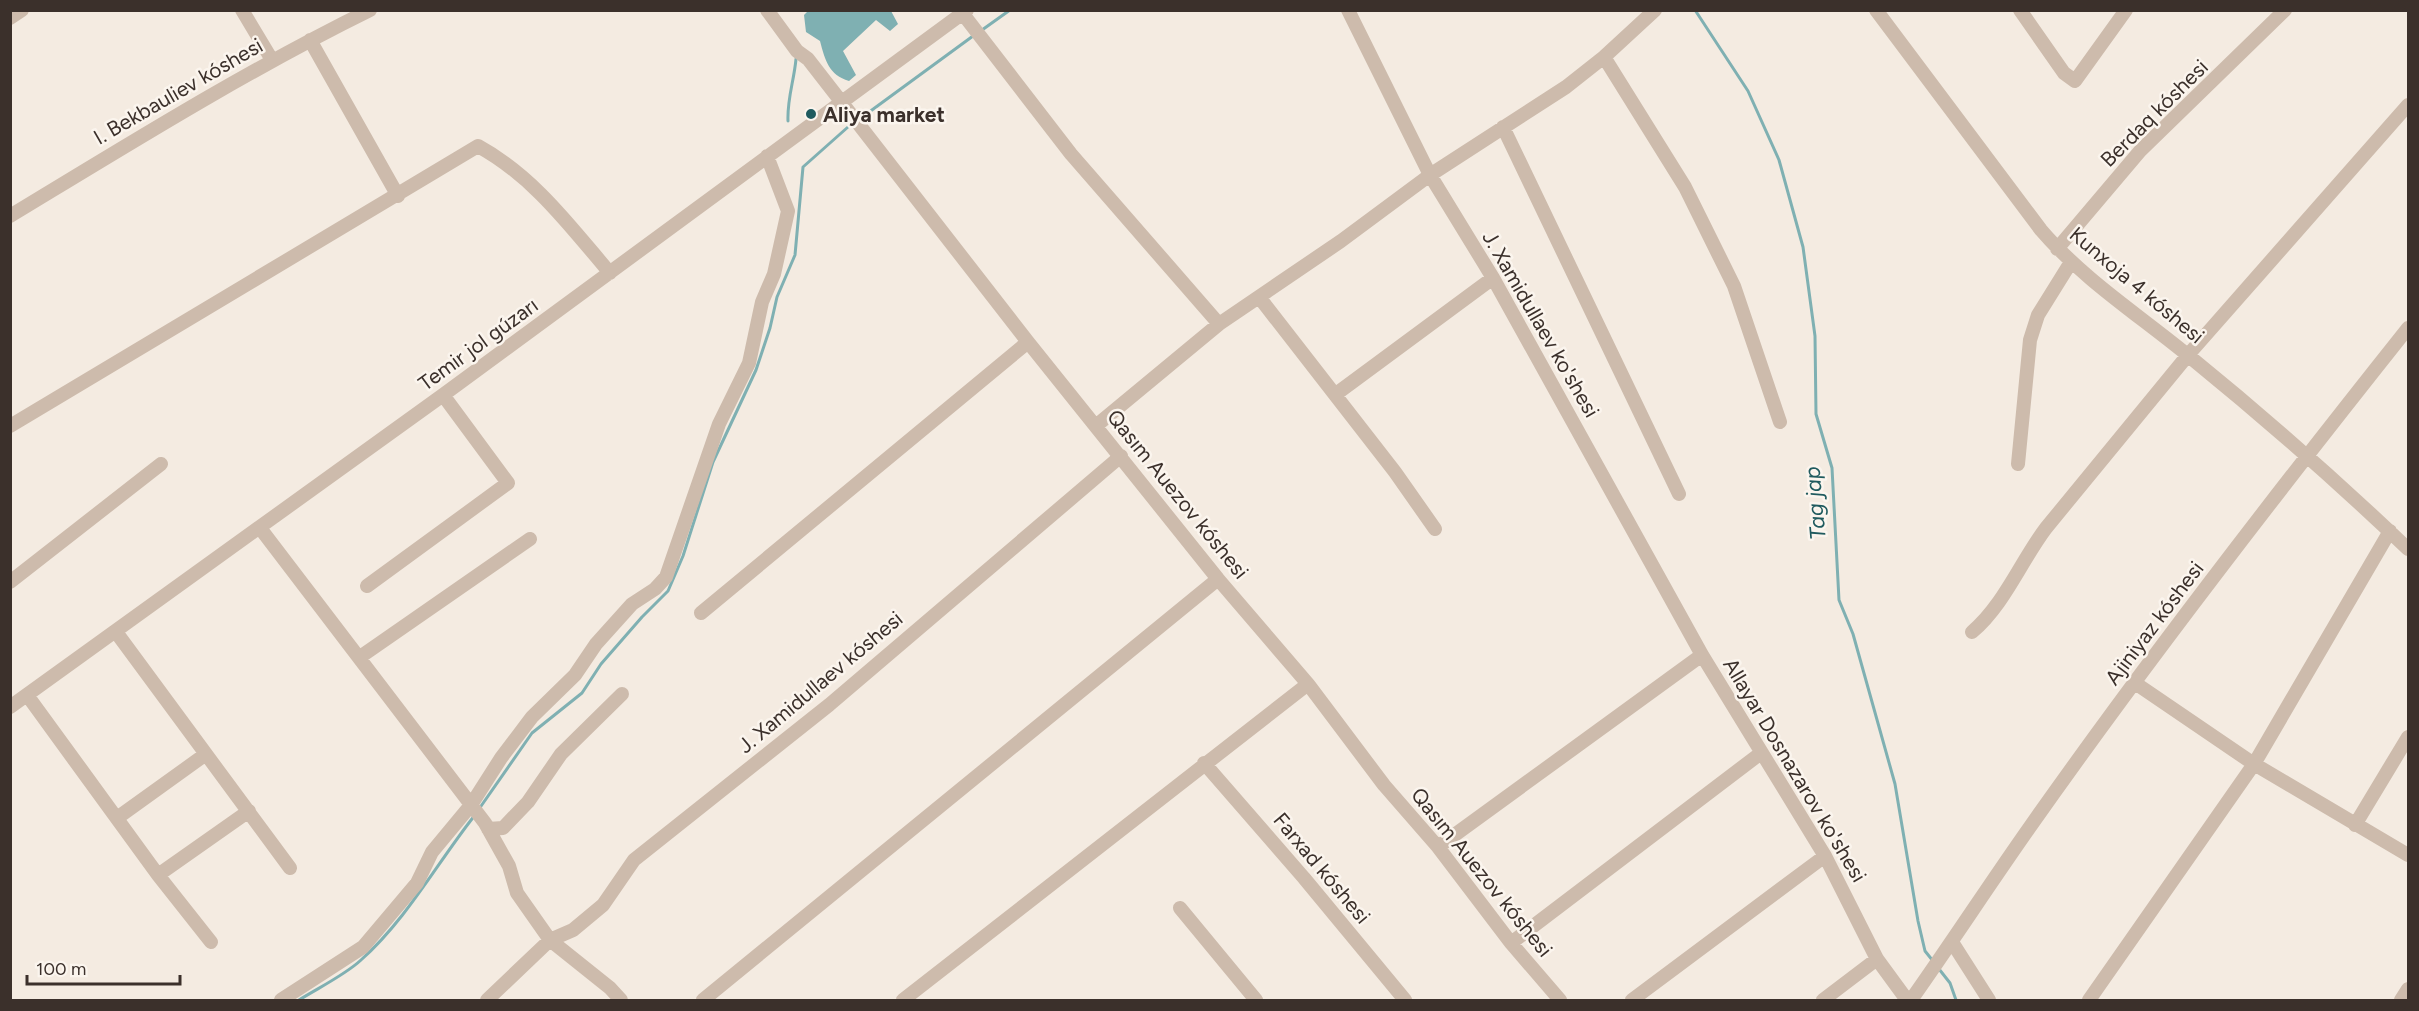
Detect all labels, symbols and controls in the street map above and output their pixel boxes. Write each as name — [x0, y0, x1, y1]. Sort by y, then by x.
street label: I. Bekbauliev kóshesi — [89, 32, 267, 150]
street label: Berdaq kóshesi — [2095, 54, 2213, 172]
place label: Aliya market — [823, 102, 945, 127]
marker: Aliya market — [804, 107, 818, 121]
street label: Kunxoja 4 kóshesi — [2065, 221, 2209, 349]
street label: J. Xamidullaev ko'shesi — [1477, 226, 1605, 422]
street label: Temir jol gúzarı — [413, 292, 543, 396]
street label: Qasım Auezov kóshesi — [1102, 404, 1254, 584]
water label: Tag jap — [1798, 465, 1832, 541]
street label: Ajiniyaz kóshesi — [2099, 556, 2209, 690]
street label: J. Xamidullaev kóshesi — [733, 606, 907, 758]
street label: Allayar Dosnazarov ko'shesi — [1718, 654, 1872, 886]
street label: Qasım Auezov kóshesi — [1406, 782, 1558, 962]
street label: Farxad kóshesi — [1268, 808, 1376, 928]
scale bar — [27, 948, 180, 986]
text: 100 m — [36, 958, 86, 980]

